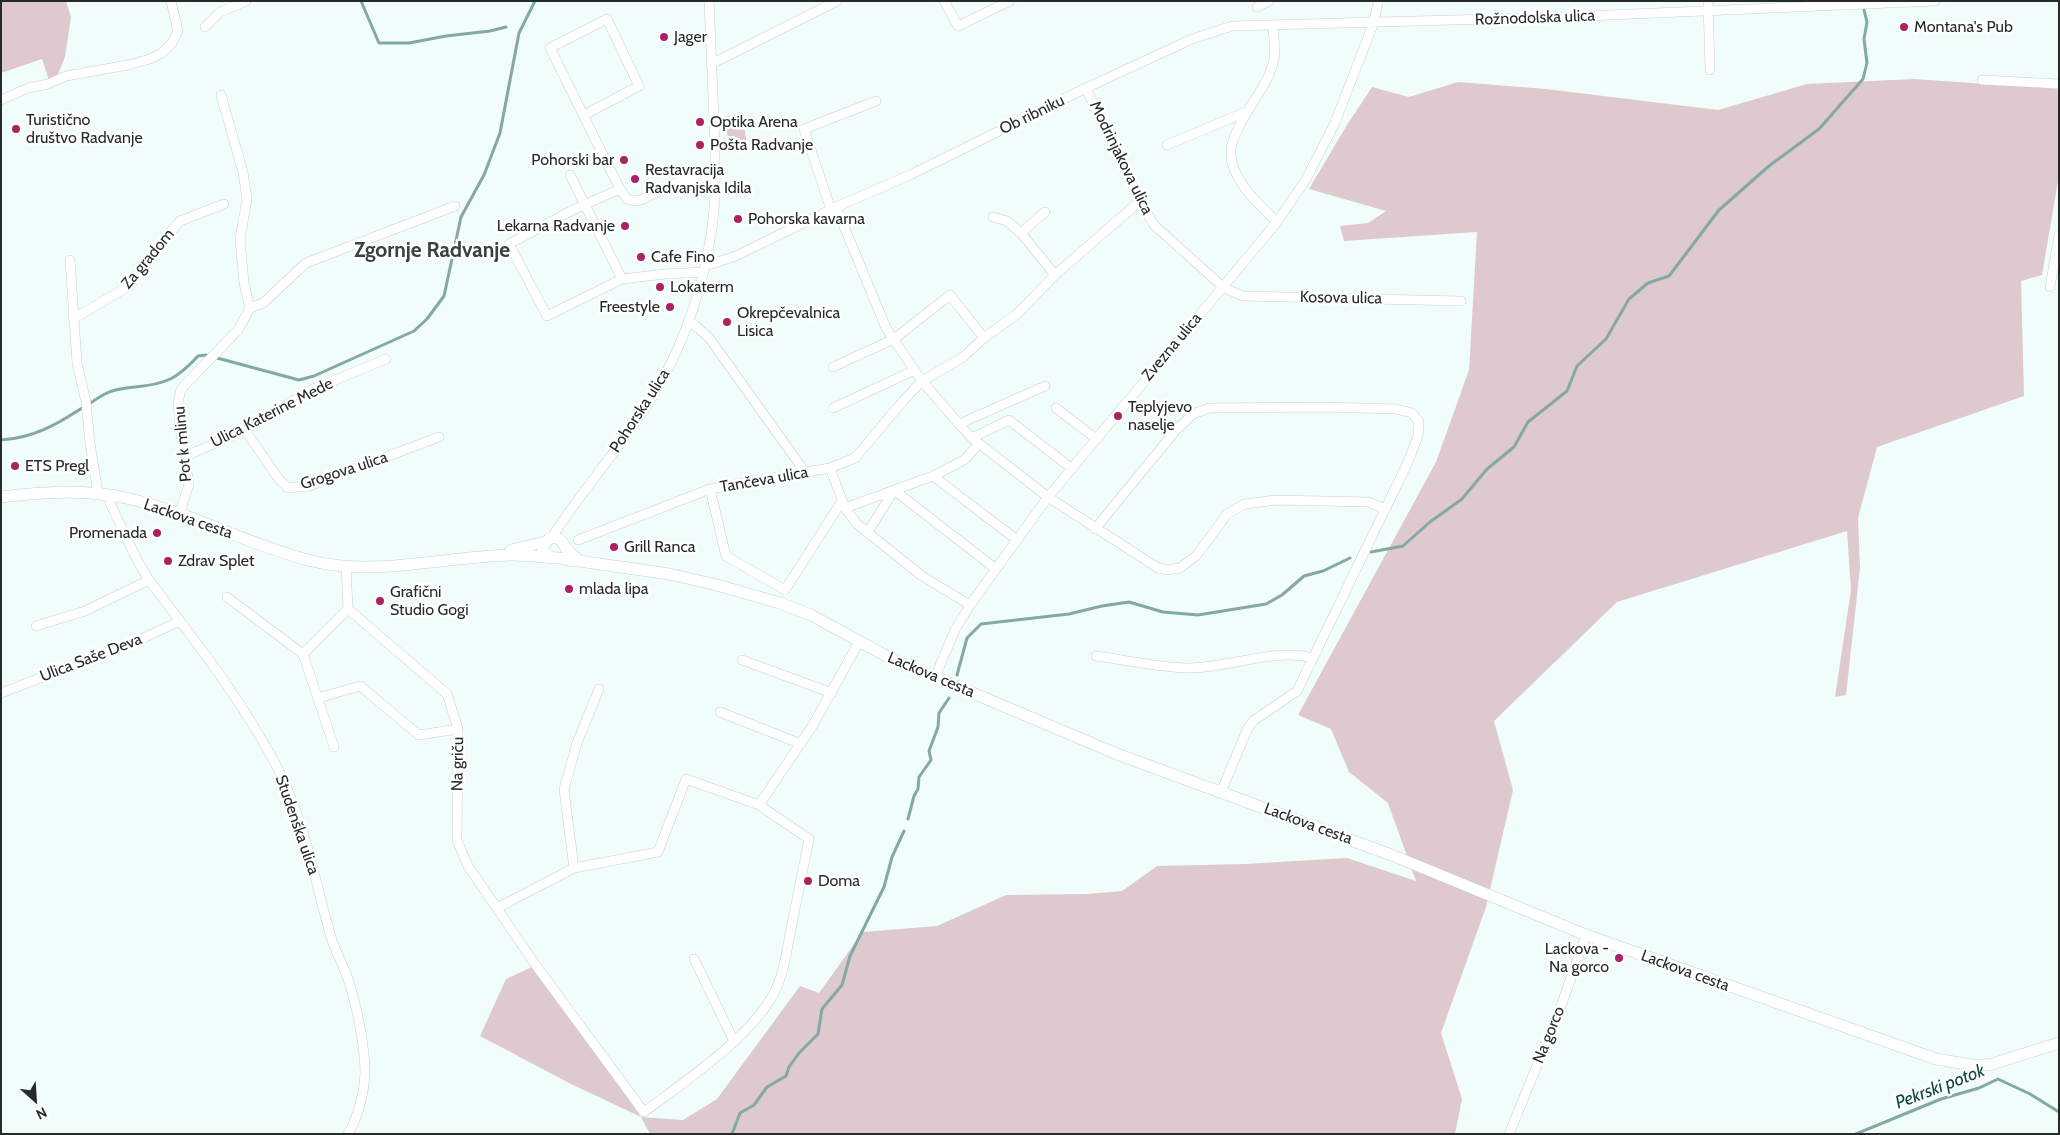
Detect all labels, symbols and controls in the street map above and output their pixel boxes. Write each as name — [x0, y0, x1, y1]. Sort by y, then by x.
street label: Rožnodolska ulica — [1475, 6, 1595, 30]
place label: Montana's Pub — [1914, 17, 2013, 37]
marker: Montana's Pub — [1898, 21, 1910, 33]
place label: Jager — [674, 27, 707, 47]
marker: Jager — [658, 31, 670, 43]
street label: Ob ribniku — [996, 91, 1068, 139]
street label: Modrinjakova ulica — [1085, 98, 1157, 218]
place label: Turistično društvo Radvanje — [26, 110, 143, 148]
place label: Optika Arena — [710, 112, 798, 132]
marker: Optika Arena — [694, 116, 706, 128]
marker: Turistično društvo Radvanje — [10, 123, 22, 135]
place label: Pošta Radvanje — [710, 135, 813, 155]
marker: Pošta Radvanje — [694, 139, 706, 151]
place label: Pohorski bar — [531, 150, 614, 170]
marker: Pohorski bar — [618, 154, 630, 166]
place label: Restavracija Radvanjska Idila — [645, 160, 751, 198]
marker: Restavracija Radvanjska Idila — [629, 173, 641, 185]
place label: Pohorska kavarna — [748, 209, 865, 229]
marker: Pohorska kavarna — [732, 213, 744, 225]
place label: Lekarna Radvanje — [497, 216, 615, 236]
marker: Lekarna Radvanje — [619, 220, 631, 232]
street label: Za gradom — [117, 225, 179, 293]
district label: Zgornje Radvanje — [354, 238, 510, 264]
place label: Cafe Fino — [651, 247, 715, 267]
marker: Cafe Fino — [635, 251, 647, 263]
place label: Lokaterm — [670, 277, 734, 297]
marker: Lokaterm — [654, 281, 666, 293]
street label: Kosova ulica — [1300, 288, 1382, 308]
place label: Freestyle — [599, 297, 660, 317]
marker: Freestyle — [664, 301, 676, 313]
place label: Okrepčevalnica Lisica — [737, 303, 840, 341]
street label: Zvezna ulica — [1138, 309, 1206, 385]
marker: Okrepčevalnica Lisica — [721, 316, 733, 328]
street label: Pohorska ulica — [606, 366, 674, 456]
street label: Ulica Katerine Mede — [208, 374, 336, 452]
place label: Teplyjevo naselje — [1128, 397, 1192, 435]
street label: Pot k mlinu — [170, 405, 196, 483]
marker: Teplyjevo naselje — [1112, 410, 1124, 422]
street label: Grogova ulica — [298, 448, 390, 494]
place label: ETS Pregl — [25, 456, 89, 476]
marker: ETS Pregl — [9, 460, 21, 472]
street label: Tančeva ulica — [718, 463, 810, 497]
street label: Lackova cesta — [141, 495, 235, 543]
place label: Promenada — [69, 523, 147, 543]
marker: Promenada — [151, 527, 163, 539]
place label: Grill Ranca — [624, 537, 695, 557]
marker: Grill Ranca — [608, 541, 620, 553]
place label: Zdrav Splet — [178, 551, 254, 571]
marker: Zdrav Splet — [162, 555, 174, 567]
place label: mlada lipa — [579, 579, 648, 599]
place label: Grafični Studio Gogi — [390, 582, 469, 620]
marker: mlada lipa — [563, 583, 575, 595]
marker: Grafični Studio Gogi — [374, 595, 386, 607]
street label: Ulica Saše Deva — [37, 630, 145, 686]
street label: Lackova cesta — [885, 648, 977, 702]
street label: Na griču — [448, 737, 468, 791]
street label: Studenška ulica — [271, 773, 323, 877]
street label: Lackova cesta — [1261, 799, 1355, 849]
place label: Doma — [818, 871, 860, 891]
marker: Doma — [802, 875, 814, 887]
place label: Lackova - Na gorco — [1545, 939, 1609, 977]
street label: Lackova cesta — [1638, 946, 1732, 996]
marker: Lackova - Na gorco — [1613, 952, 1625, 964]
street label: Na gorco — [1529, 1004, 1569, 1066]
water label: Pekrski potok — [1892, 1060, 1988, 1114]
north arrow — [10, 1075, 60, 1125]
text: N — [33, 1103, 50, 1124]

